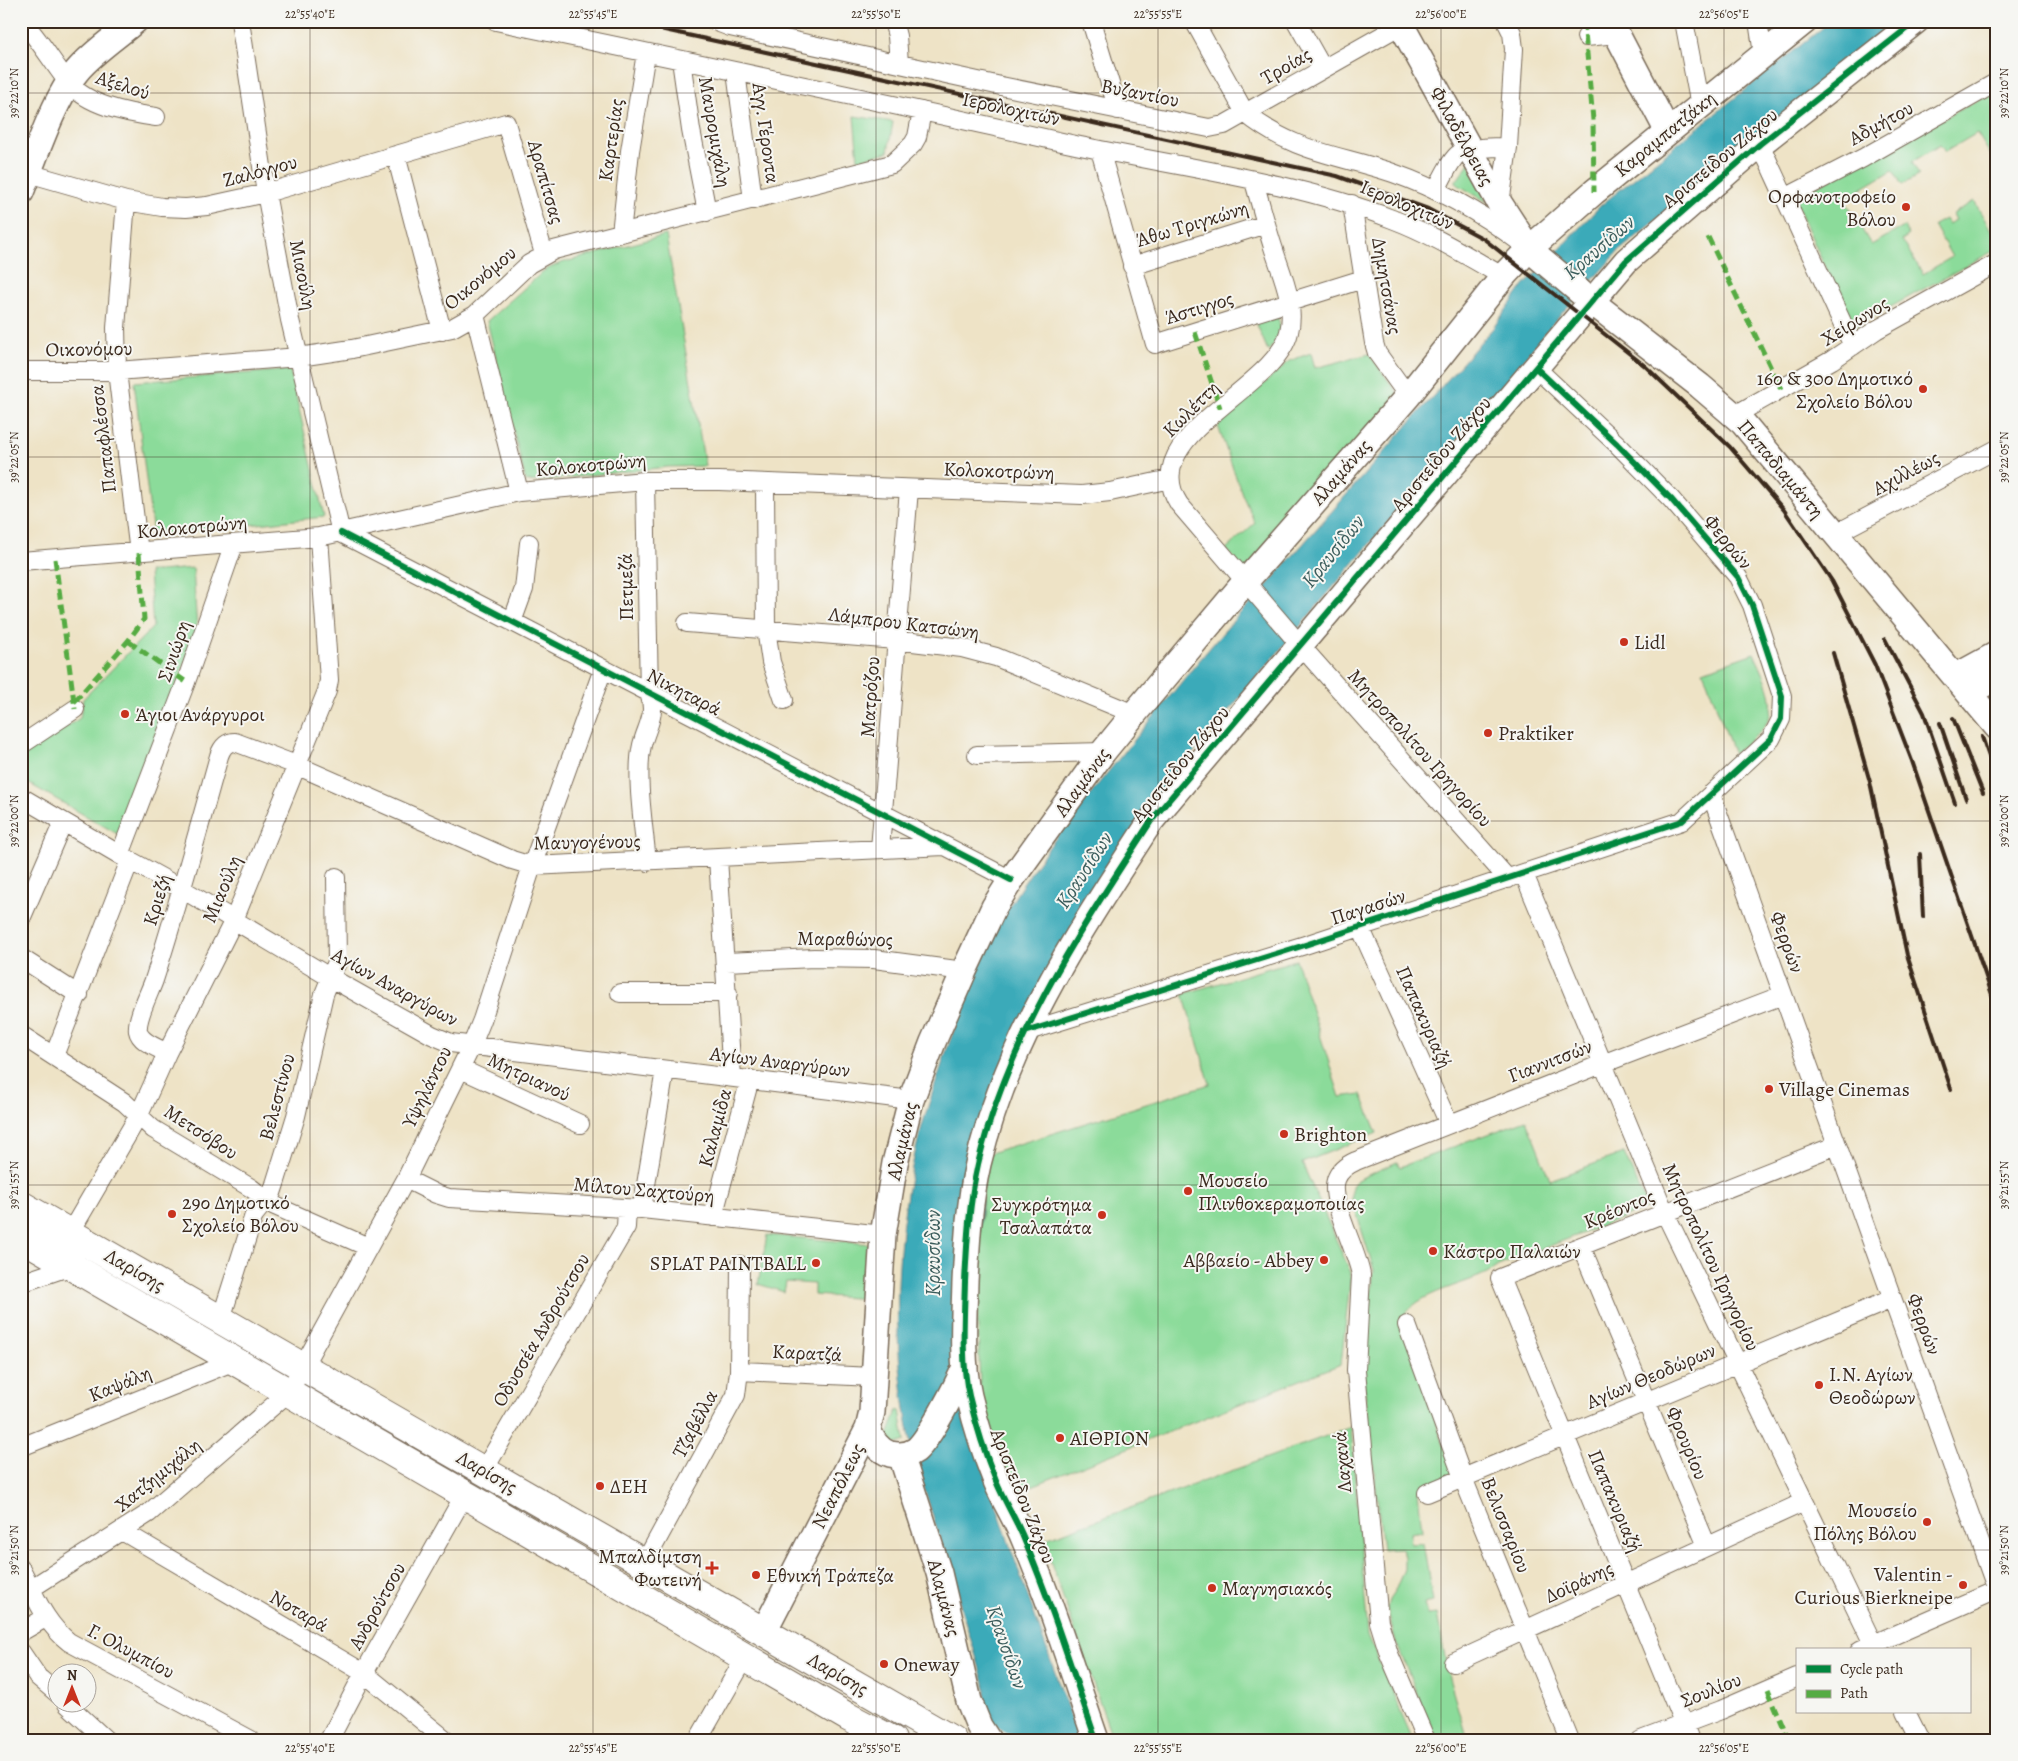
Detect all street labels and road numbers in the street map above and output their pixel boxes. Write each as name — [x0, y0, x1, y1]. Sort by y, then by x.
street label: Τροίας — [1256, 41, 1316, 91]
street label: Αξελού — [92, 63, 154, 106]
street label: Βυζαντίου — [1099, 72, 1181, 114]
street label: Μαυρομιχάλη — [692, 74, 738, 190]
street label: Αγγ. Γέροντα — [745, 80, 786, 185]
street label: Φιλαδέλφειας — [1424, 81, 1500, 191]
street label: Ιερολοχιτών — [960, 85, 1062, 133]
street label: Καραμπατζάκη — [1608, 85, 1722, 183]
street label: Αδμήτου — [1843, 94, 1918, 152]
street label: Καρτερίας — [592, 97, 630, 183]
street label: Αριστείδου Ζάχου — [1656, 102, 1784, 215]
street label: Αραπίτσας — [521, 136, 571, 227]
street label: Ζαλόγγου — [220, 148, 300, 194]
street label: Ιερολοχιτών — [1356, 173, 1458, 237]
street label: Άθω Τριγκώνη — [1132, 194, 1252, 254]
street label: Δημητσάνας — [1365, 235, 1409, 337]
street label: Μιαούλη — [283, 237, 323, 313]
street label: Οικονόμου — [438, 240, 522, 316]
street label: Άστιγγος — [1161, 285, 1237, 331]
street label: Χείρωνος — [1816, 290, 1894, 352]
street label: Οικονόμου — [45, 335, 133, 363]
street label: Κωλέττη — [1157, 375, 1225, 443]
street label: Παπαφλέσσα — [83, 383, 123, 495]
street label: Αριστείδου Ζάχου — [1384, 390, 1497, 518]
street label: Παπαδιαμάντη — [1731, 414, 1831, 524]
street label: Αλαμάνας — [1304, 433, 1377, 512]
street label: Αχιλλέως — [1867, 444, 1944, 502]
street label: Κολοκοτρώνη — [535, 447, 647, 483]
street label: Κολοκοτρώνη — [943, 456, 1055, 486]
street label: Κολοκοτρώνη — [136, 509, 248, 545]
street label: Φερρών — [1697, 509, 1759, 575]
street label: Πετμεζά — [612, 553, 640, 621]
street label: Λάμπρου Κατσώνη — [826, 600, 981, 646]
street label: Σινιώρη — [151, 617, 197, 685]
street label: Ματρόζου — [854, 655, 886, 739]
street label: Νικηταρά — [642, 662, 726, 722]
street label: Μητροπολίτου Γρηγορίου — [1342, 663, 1498, 833]
street label: Αριστείδου Ζάχου — [1124, 700, 1236, 829]
street label: Αλαμάνας — [1047, 742, 1116, 823]
street label: Μαυγογένους — [533, 828, 641, 856]
street label: Μιαούλη — [196, 851, 248, 927]
street label: Κριεζή — [136, 871, 178, 929]
street label: Παγασών — [1327, 882, 1409, 932]
street label: Φερρών — [1763, 907, 1811, 977]
street label: Μαραθώνος — [797, 925, 893, 953]
street label: Αγίων Αναργύρων — [326, 941, 463, 1033]
street label: Παπακυριαζή — [1389, 962, 1459, 1072]
street label: Γιαννιτσών — [1504, 1033, 1596, 1089]
street label: Αγίων Αναργύρων — [708, 1040, 852, 1084]
street label: Υψηλάντου — [395, 1042, 458, 1133]
street label: Μητριανού — [483, 1046, 575, 1108]
street label: Βελεστίνου — [252, 1050, 302, 1144]
street label: Καλαμίδα — [692, 1086, 738, 1170]
street label: Μετσόβου — [159, 1098, 243, 1166]
street label: Αλαμάνας — [880, 1099, 924, 1184]
street label: Μητροπολίτου Γρηγορίου — [1656, 1159, 1766, 1355]
street label: Μίλτου Σαχτούρη — [572, 1170, 716, 1210]
street label: Κρέοντος — [1579, 1183, 1659, 1235]
street label: Λαρίσης — [99, 1241, 170, 1298]
street label: Οδυσσέα Ανδρούτσου — [486, 1248, 596, 1412]
street label: Φερρών — [1900, 1289, 1948, 1359]
street label: Αγίων Θεοδώρων — [1581, 1337, 1720, 1416]
street label: Καρατζά — [771, 1338, 843, 1368]
street label: Καψάλη — [85, 1359, 155, 1409]
street label: Τζαβέλλα — [666, 1385, 724, 1463]
street label: Φρουρίου — [1659, 1402, 1715, 1484]
street label: Αριστείδου Ζάχου — [983, 1424, 1062, 1568]
street label: Λαχανά — [1326, 1430, 1358, 1495]
street label: Χατζημιχάλη — [109, 1432, 207, 1518]
street label: Νεαπόλεως — [805, 1439, 871, 1533]
street label: Λαρίσης — [451, 1443, 522, 1500]
street label: Παπακυριαζή — [1581, 1445, 1649, 1557]
street label: Βελισσαρίου — [1475, 1473, 1537, 1577]
street label: Δοϊράνης — [1541, 1554, 1617, 1610]
street label: Αλαμάνας — [920, 1555, 967, 1640]
street label: Ανδρούτσου — [341, 1557, 412, 1655]
street label: Νοταρά — [265, 1583, 334, 1639]
street label: Γ. Ολυμπίου — [83, 1617, 179, 1685]
street label: Λαρίσης — [802, 1645, 873, 1702]
street label: Σουλίου — [1677, 1666, 1745, 1714]

